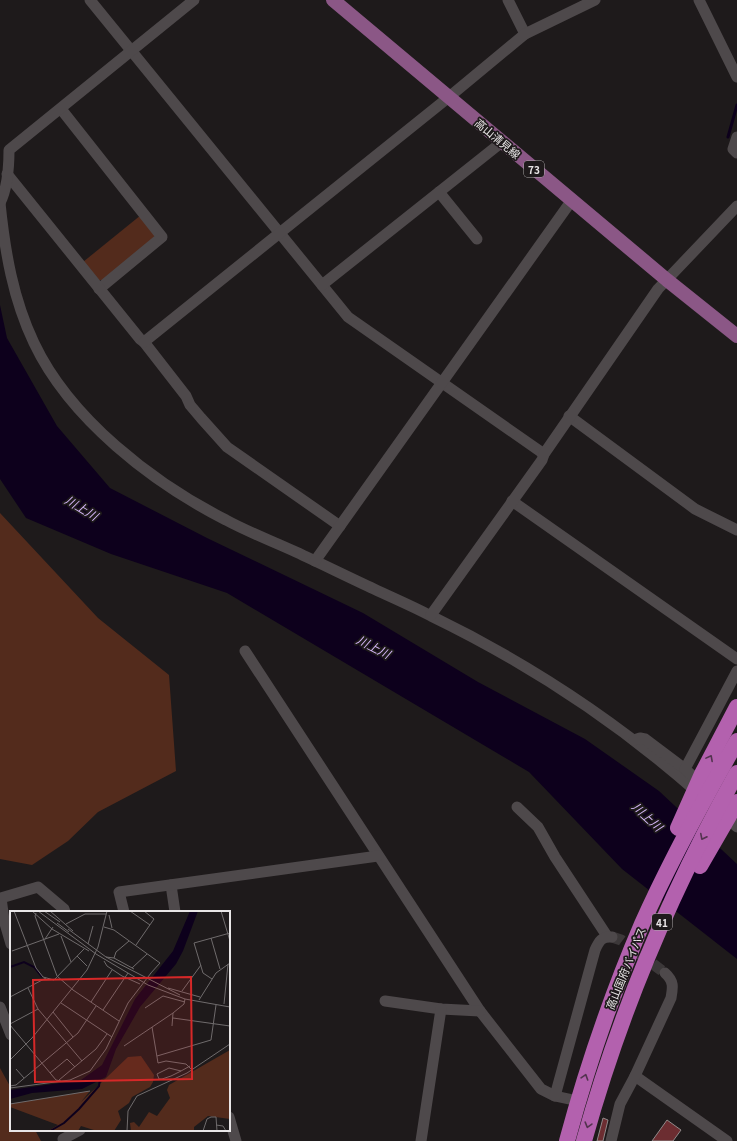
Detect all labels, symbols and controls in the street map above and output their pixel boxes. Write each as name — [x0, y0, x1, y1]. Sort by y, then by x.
street label: 高山清見線 — [472, 114, 524, 162]
road number: 73 — [524, 161, 544, 177]
water label: 川上川 — [62, 490, 104, 525]
water label: 川上川 — [354, 630, 396, 663]
one-way arrow — [706, 755, 713, 762]
water label: 川上川 — [629, 798, 668, 836]
one-way arrow — [700, 833, 708, 840]
inset map — [10, 911, 230, 1131]
road number: 41 — [652, 914, 672, 930]
street label: 高山国府バイパス — [601, 924, 649, 1012]
one-way arrow — [581, 1073, 589, 1080]
one-way arrow — [584, 1121, 593, 1128]

